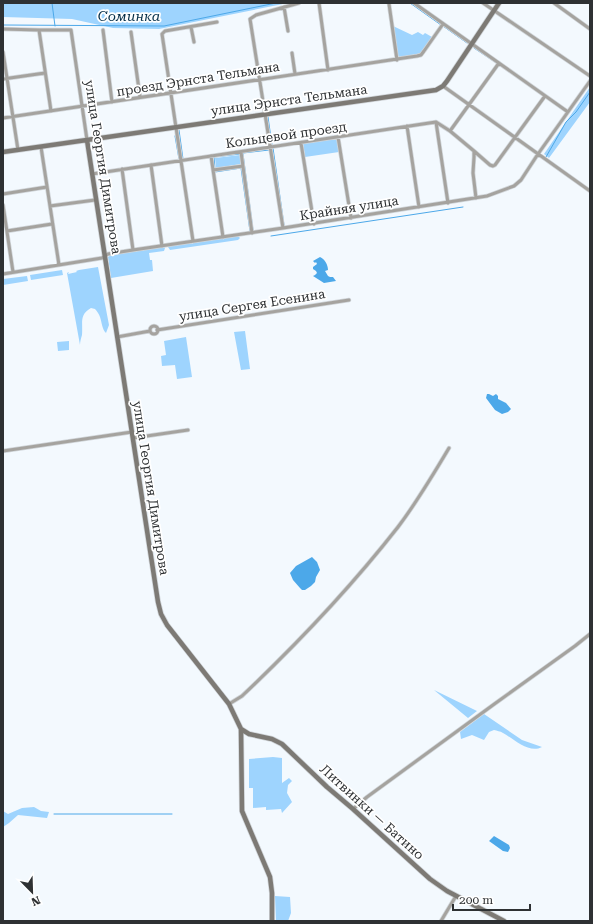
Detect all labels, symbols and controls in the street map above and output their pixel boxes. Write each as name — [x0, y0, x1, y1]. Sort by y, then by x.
water label: Соминка — [98, 8, 160, 24]
street label: проезд Эрнста Тельмана — [115, 59, 281, 99]
street label: улица Георгия Димитрова — [82, 79, 124, 255]
street label: улица Эрнста Тельмана — [210, 82, 368, 118]
street label: Кольцевой проезд — [225, 119, 347, 151]
street label: Крайняя улица — [299, 193, 399, 223]
street label: улица Сергея Есенина — [178, 286, 326, 324]
street label: улица Георгия Димитрова — [130, 400, 172, 576]
street label: Литвинки — Батино — [317, 761, 427, 863]
north arrow — [12, 872, 52, 912]
scale bar — [453, 886, 530, 912]
text: N — [29, 893, 42, 909]
text: 200 m — [459, 893, 493, 907]

